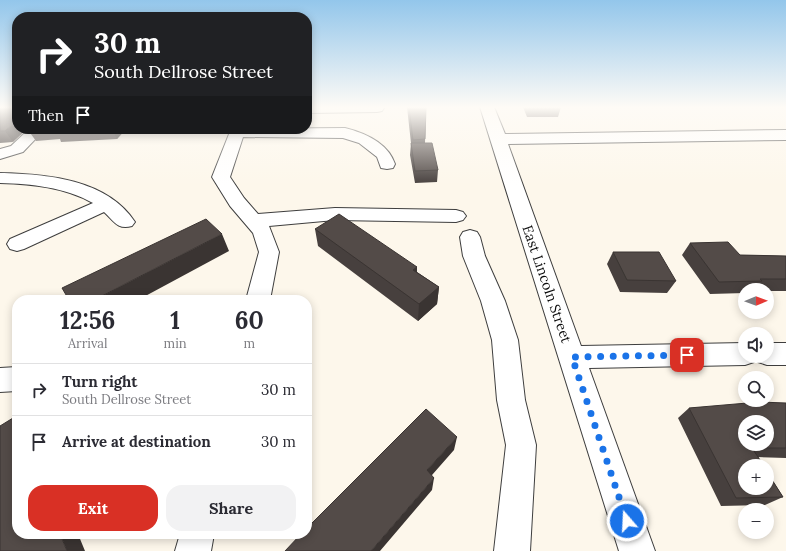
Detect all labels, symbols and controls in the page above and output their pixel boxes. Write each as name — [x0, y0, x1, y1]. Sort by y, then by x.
text: 30 m — [94, 25, 161, 61]
icon: right — [28, 28, 80, 80]
text: South Dellrose Street — [94, 60, 273, 83]
icon: arrive — [72, 104, 94, 126]
text: Then — [28, 106, 64, 125]
street label: East Lincoln Street — [518, 223, 576, 346]
north arrow — [738, 283, 774, 319]
map controls — [738, 283, 774, 539]
text: 12:56 — [60, 305, 115, 336]
text: 1 — [170, 305, 180, 336]
text: 60 — [235, 305, 264, 336]
button: sound — [738, 327, 774, 363]
text: Arrival — [68, 335, 108, 352]
text: min — [164, 335, 187, 352]
text: m — [244, 335, 255, 352]
pin — [670, 338, 704, 372]
icon: arrive — [676, 344, 698, 366]
button: search — [738, 371, 774, 407]
text: Turn right — [62, 372, 138, 391]
icon: right — [28, 379, 50, 401]
text: 30 m — [261, 380, 296, 399]
text: South Dellrose Street — [62, 391, 191, 408]
button: layers — [738, 415, 774, 451]
icon: arrive — [28, 431, 50, 453]
text: Arrive at destination — [62, 432, 211, 451]
text: 30 m — [261, 432, 296, 451]
button: + — [738, 459, 774, 495]
button: Exit — [28, 485, 158, 531]
button: Share — [166, 485, 296, 531]
position arrow — [606, 500, 648, 542]
button: − — [738, 503, 774, 539]

